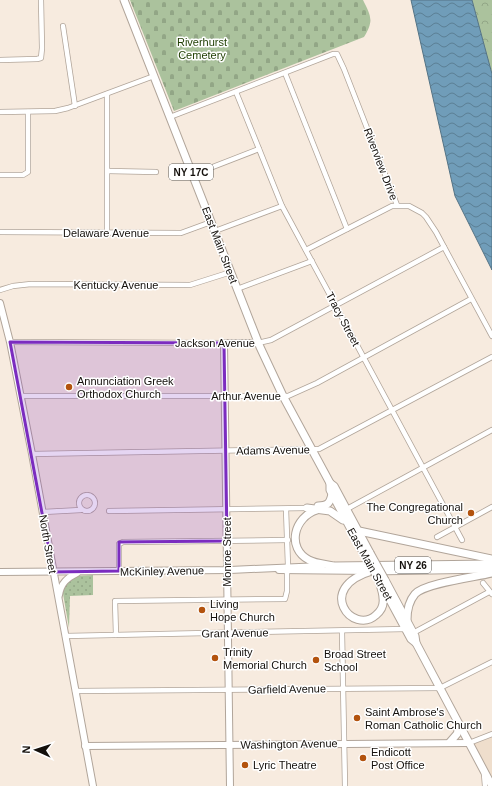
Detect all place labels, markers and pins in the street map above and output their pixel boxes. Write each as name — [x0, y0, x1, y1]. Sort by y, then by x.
place label: Annunciation Greek Orthodox Church — [77, 375, 174, 400]
marker: Annunciation Greek Orthodox Church — [64, 382, 74, 392]
place label: The Congregational Church — [366, 501, 463, 526]
marker: The Congregational Church — [466, 508, 476, 518]
place label: Living Hope Church — [210, 598, 275, 623]
marker: Living Hope Church — [197, 605, 207, 615]
place label: Trinity Memorial Church — [223, 646, 307, 671]
place label: Broad Street School — [324, 648, 386, 673]
marker: Trinity Memorial Church — [210, 653, 220, 663]
marker: Broad Street School — [311, 655, 321, 665]
place label: Saint Ambrose's Roman Catholic Church — [365, 706, 482, 731]
marker: Saint Ambrose's Roman Catholic Church — [352, 713, 362, 723]
place label: Endicott Post Office — [371, 746, 425, 771]
marker: Endicott Post Office — [358, 753, 368, 763]
place label: Lyric Theatre — [253, 759, 317, 771]
marker: Lyric Theatre — [240, 760, 250, 770]

